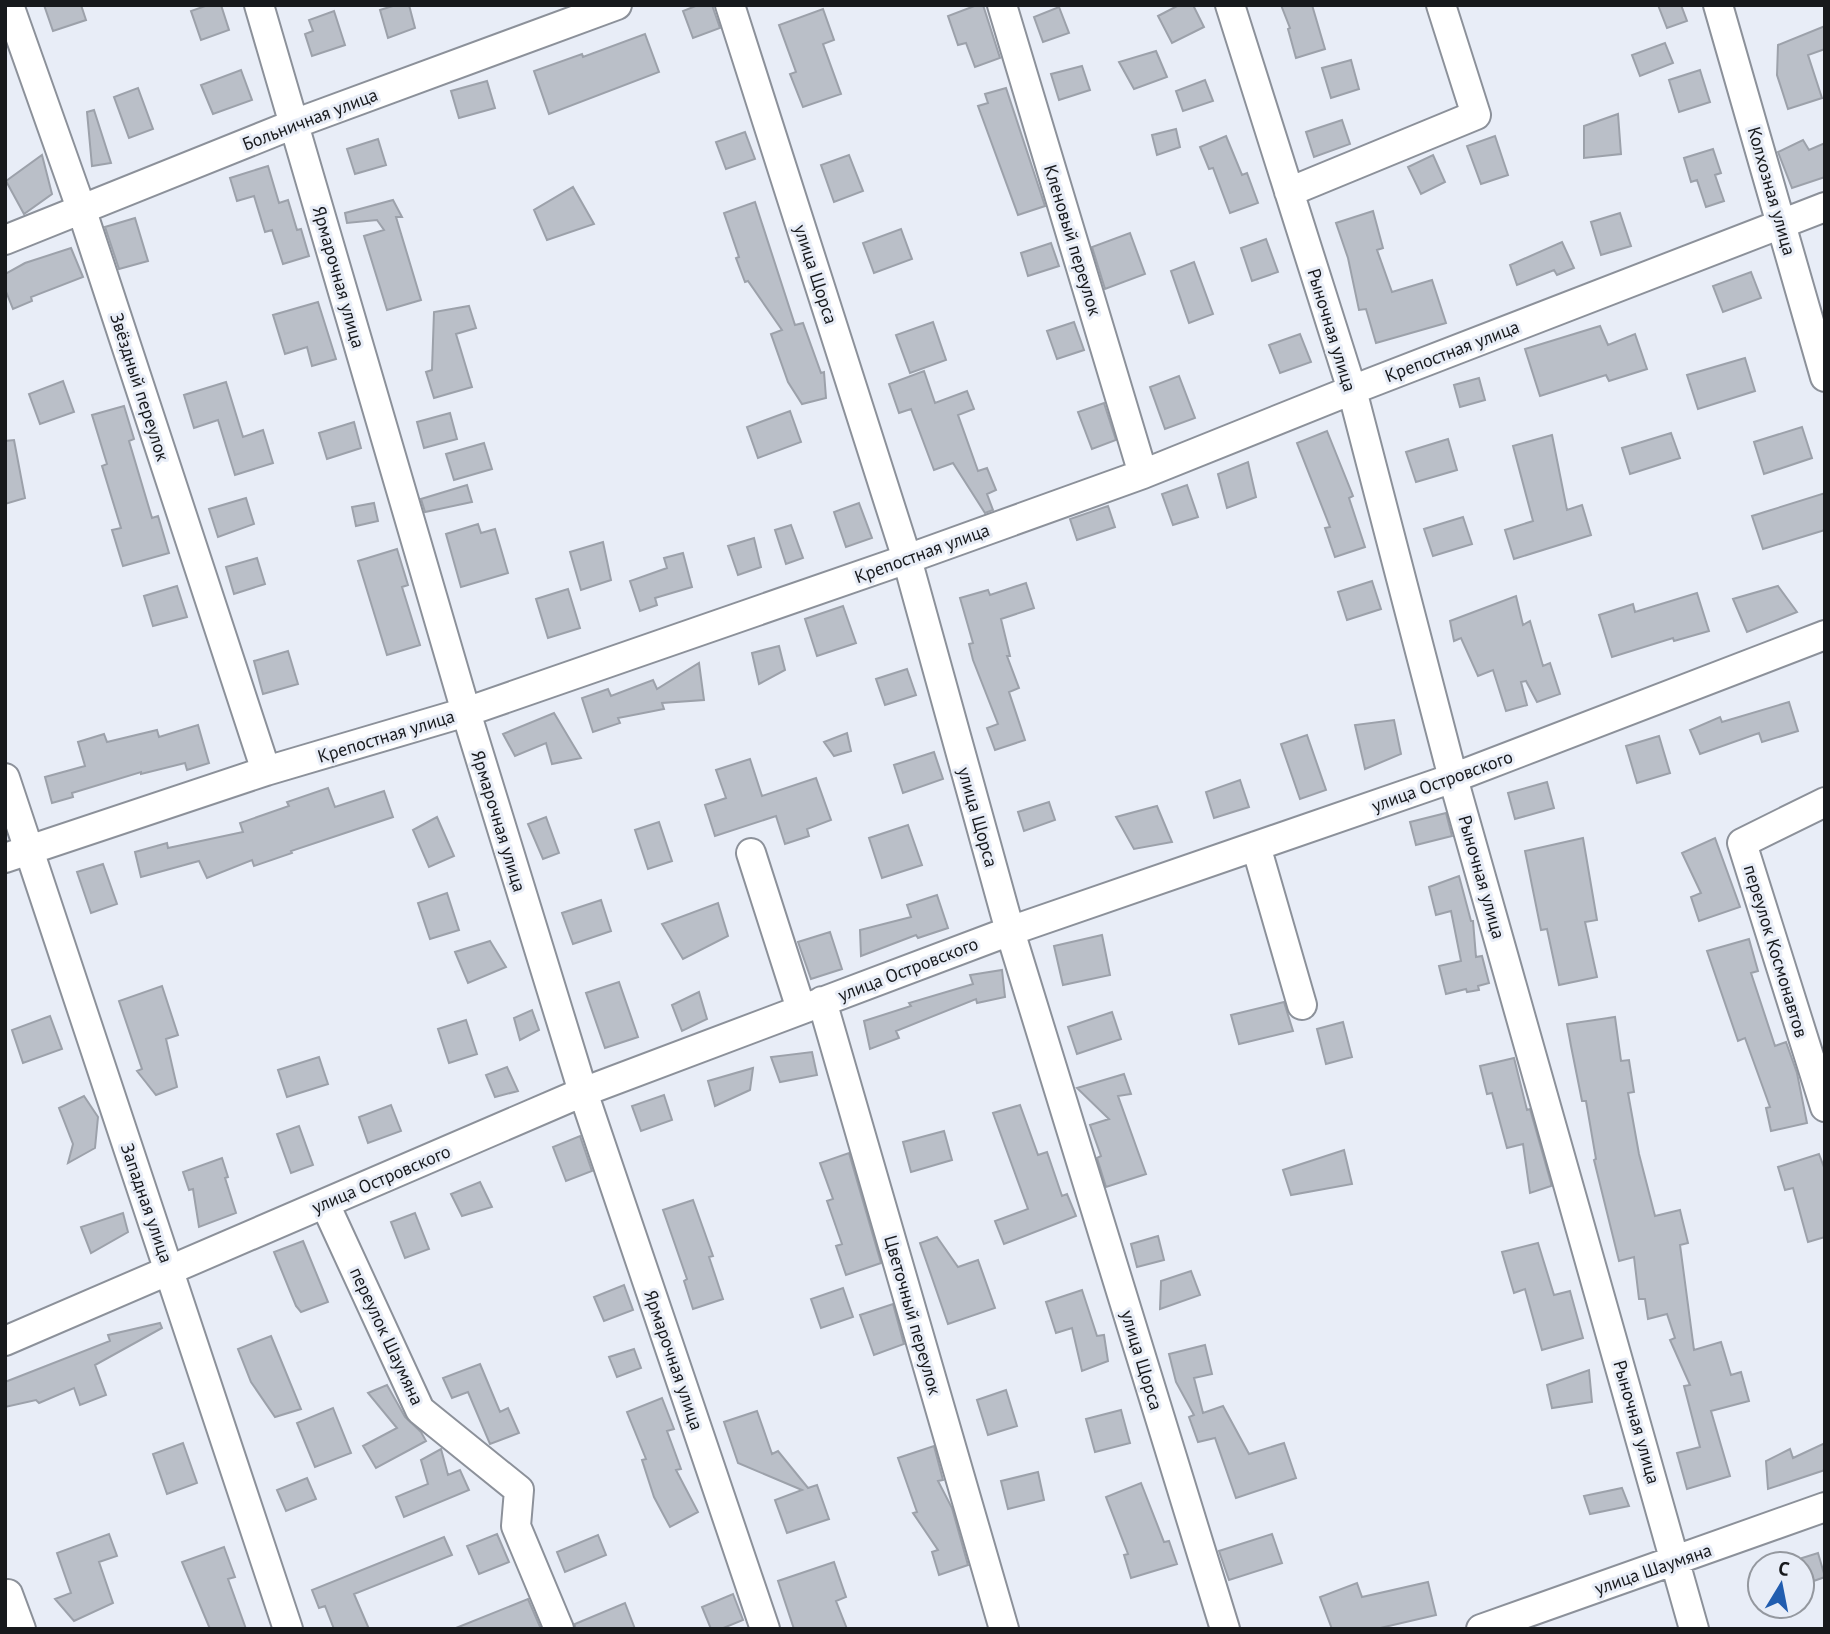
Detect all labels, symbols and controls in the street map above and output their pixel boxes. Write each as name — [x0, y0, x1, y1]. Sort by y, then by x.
street label: Больничная улица — [239, 83, 381, 155]
street label: Колхозная улица — [1743, 124, 1801, 258]
street label: Кленовый переулок — [1039, 162, 1107, 319]
street label: Ярмарочная улица — [308, 203, 370, 351]
street label: улица Щорса — [789, 221, 843, 327]
street label: Рыночная улица — [1302, 266, 1362, 394]
street label: Звёздный переулок — [105, 310, 175, 464]
street label: Крепостная улица — [1382, 315, 1522, 387]
street label: Крепостная улица — [851, 518, 993, 588]
street label: Крепостная улица — [315, 704, 457, 768]
street label: улица Островского — [1368, 745, 1516, 817]
street label: Ярмарочная улица — [467, 748, 531, 894]
street label: улица Щорса — [953, 764, 1003, 870]
street label: Рыночная улица — [1453, 813, 1511, 941]
street label: переулок Космонавтов — [1739, 862, 1813, 1040]
street label: улица Островского — [835, 932, 981, 1006]
street label: улица Островского — [308, 1139, 454, 1219]
street label: Западная улица — [116, 1140, 178, 1266]
street label: Цветочный переулок — [879, 1233, 947, 1398]
street label: переулок Шаумяна — [345, 1263, 429, 1409]
street label: Ярмарочная улица — [639, 1287, 709, 1433]
street label: улица Щорса — [1116, 1307, 1168, 1413]
street label: Рыночная улица — [1608, 1358, 1666, 1486]
street label: улица Шаумяна — [1591, 1538, 1715, 1600]
north arrow — [1746, 1550, 1816, 1620]
text: С — [1777, 1556, 1792, 1581]

